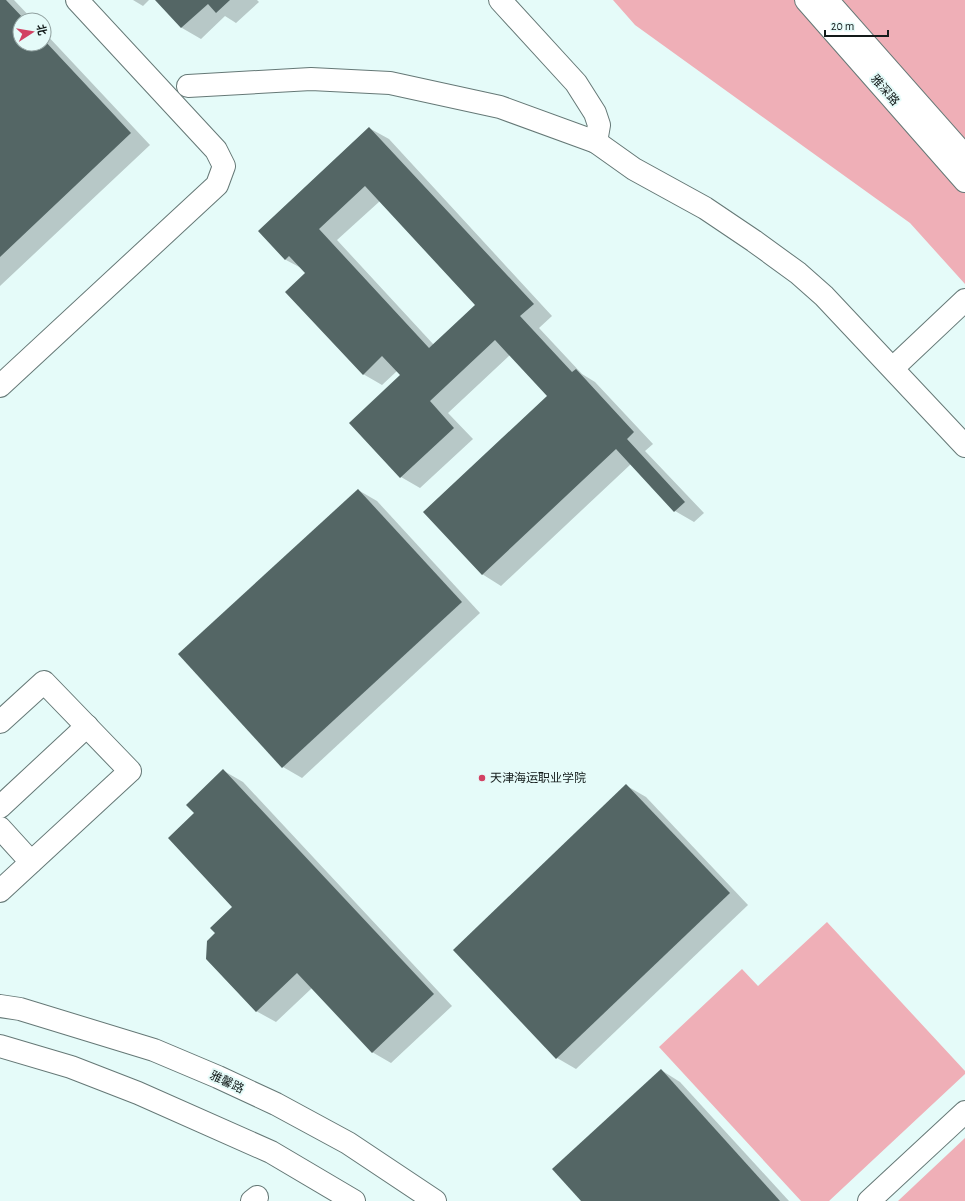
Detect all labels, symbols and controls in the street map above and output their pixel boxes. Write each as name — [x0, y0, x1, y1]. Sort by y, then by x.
north arrow — [12, 12, 52, 52]
scale bar — [825, 12, 888, 38]
text: 20 m — [831, 20, 854, 32]
text: 北 — [35, 24, 48, 37]
street label: 雅深路 — [869, 72, 902, 108]
place label: 天津海运职业学院 — [490, 771, 586, 784]
marker: 天津海运职业学院 — [477, 773, 487, 783]
street label: 雅馨路 — [208, 1068, 246, 1095]

